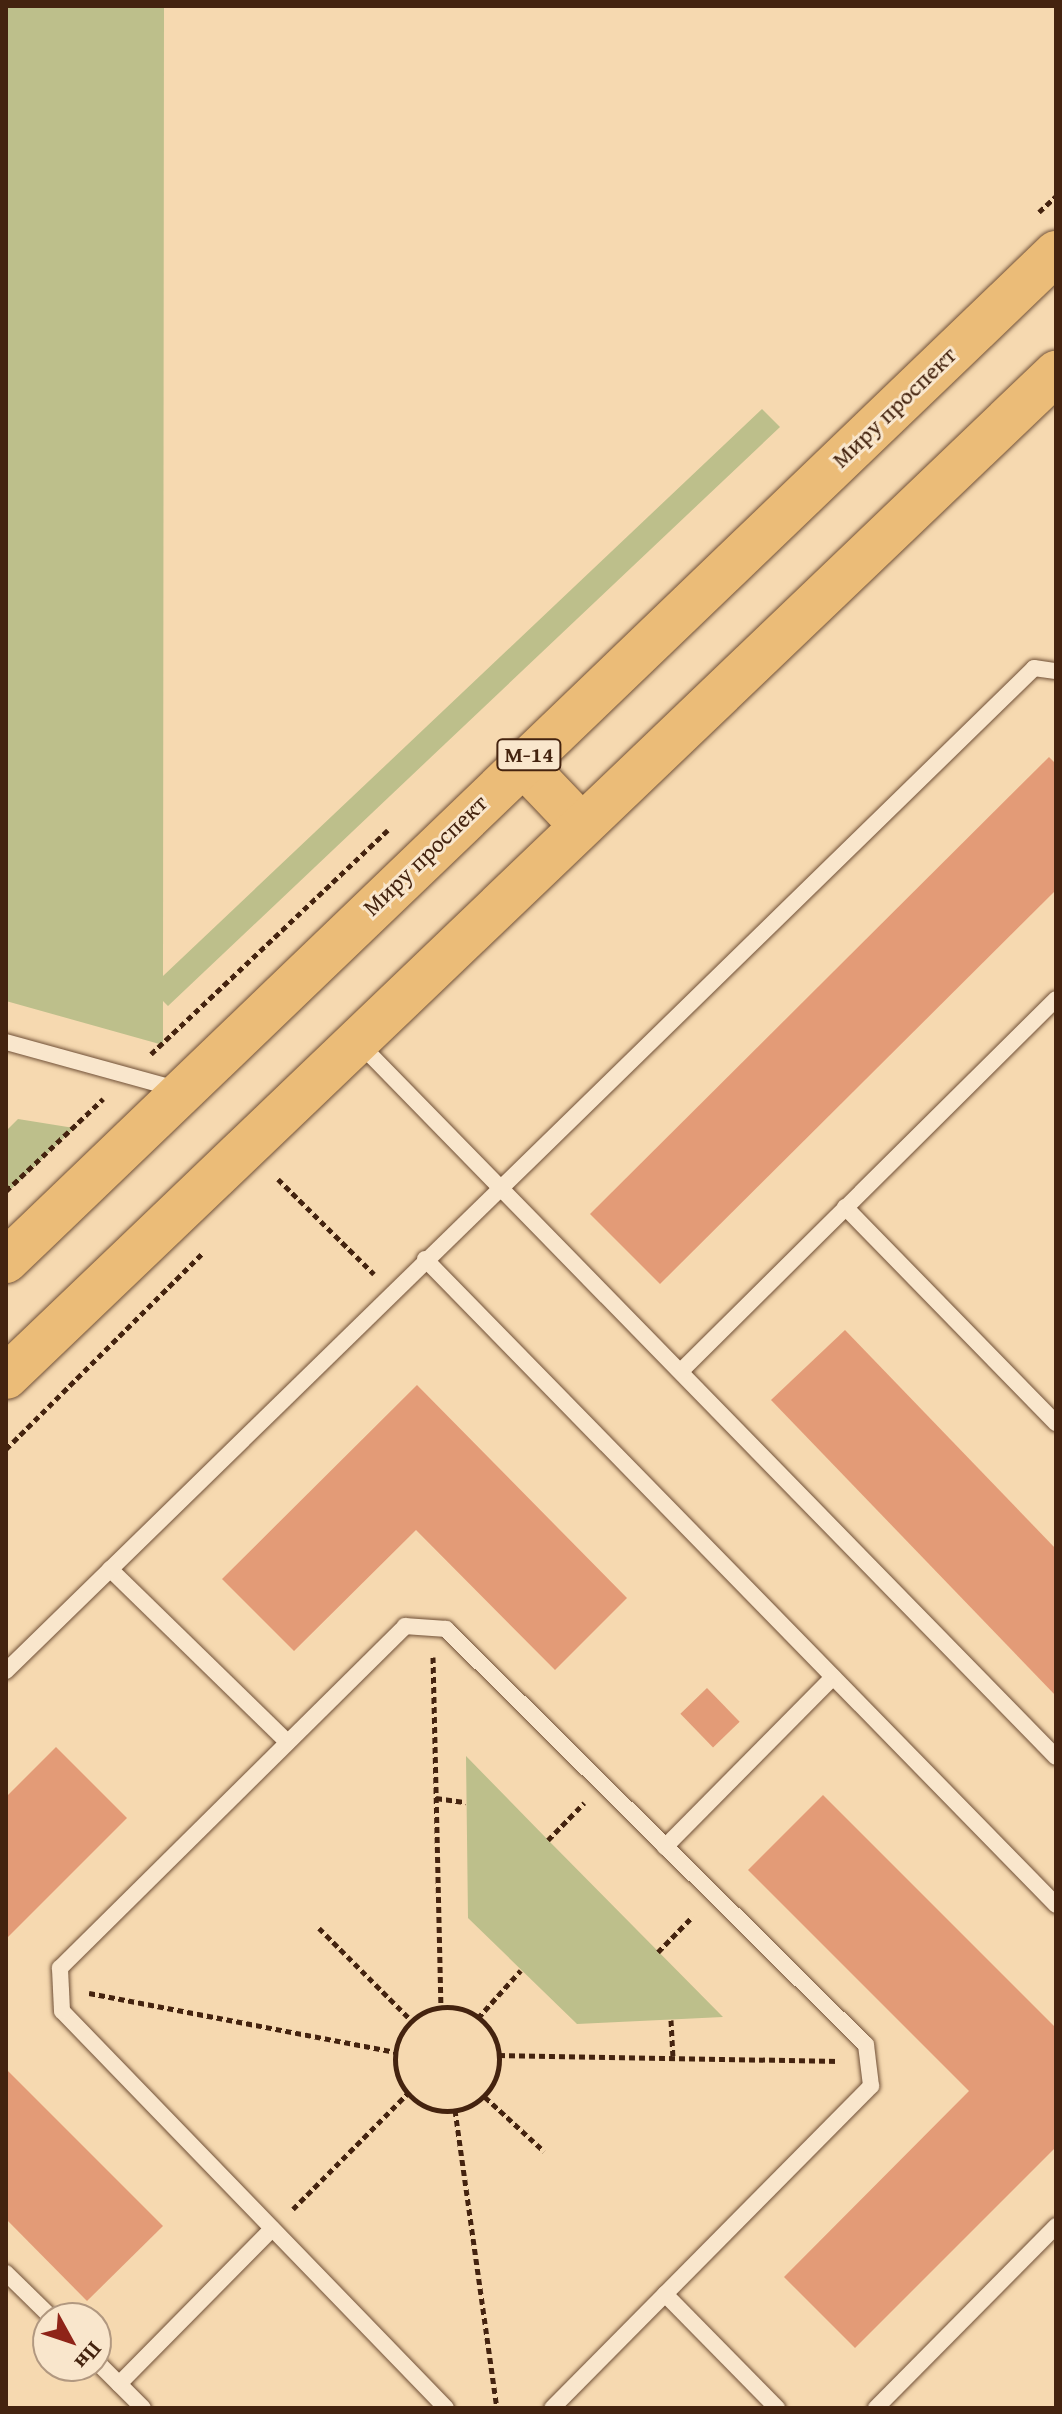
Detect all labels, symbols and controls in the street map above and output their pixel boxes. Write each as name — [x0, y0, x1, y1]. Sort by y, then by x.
street label: Миру проспект — [826, 340, 962, 474]
road number: М-14 — [495, 737, 563, 773]
street label: Миру проспект — [357, 788, 493, 922]
north arrow — [32, 2302, 112, 2382]
text: Пн — [68, 2335, 110, 2377]

